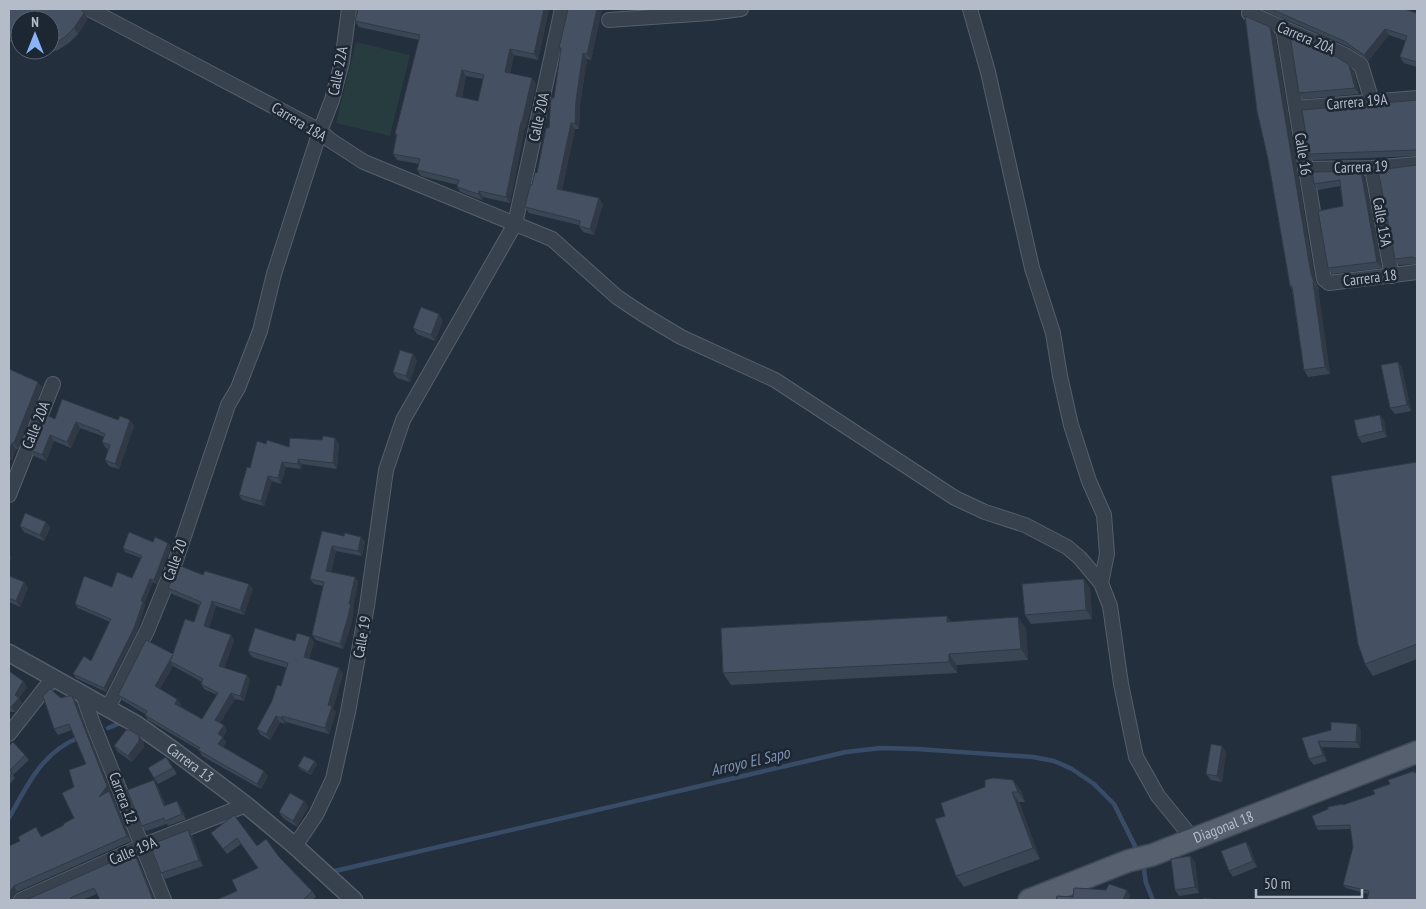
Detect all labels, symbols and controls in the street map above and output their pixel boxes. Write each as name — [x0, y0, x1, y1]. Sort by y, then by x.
north arrow — [10, 10, 60, 60]
text: N — [31, 13, 39, 31]
street label: Carrera 20A — [1274, 17, 1339, 59]
street label: Calle 22A — [323, 44, 352, 97]
street label: Carrera 19A — [1326, 89, 1389, 114]
street label: Calle 20A — [524, 90, 553, 143]
street label: Carrera 18A — [268, 98, 331, 146]
street label: Calle 16 — [1291, 131, 1316, 177]
street label: Carrera 19 — [1334, 156, 1388, 177]
street label: Calle 15A — [1369, 196, 1396, 249]
street label: Carrera 18 — [1342, 265, 1398, 290]
street label: Calle 20A — [17, 397, 54, 451]
street label: Calle 20 — [158, 536, 191, 583]
street label: Calle 19 — [348, 614, 375, 660]
street label: Carrera 13 — [163, 739, 218, 786]
water label: Arroyo El Sapo — [709, 742, 793, 780]
street label: Carrera 12 — [105, 769, 142, 826]
street label: Diagonal 18 — [1191, 806, 1256, 847]
street label: Calle 19A — [106, 832, 160, 869]
scale bar — [1256, 866, 1362, 898]
text: 50 m — [1264, 874, 1290, 893]

